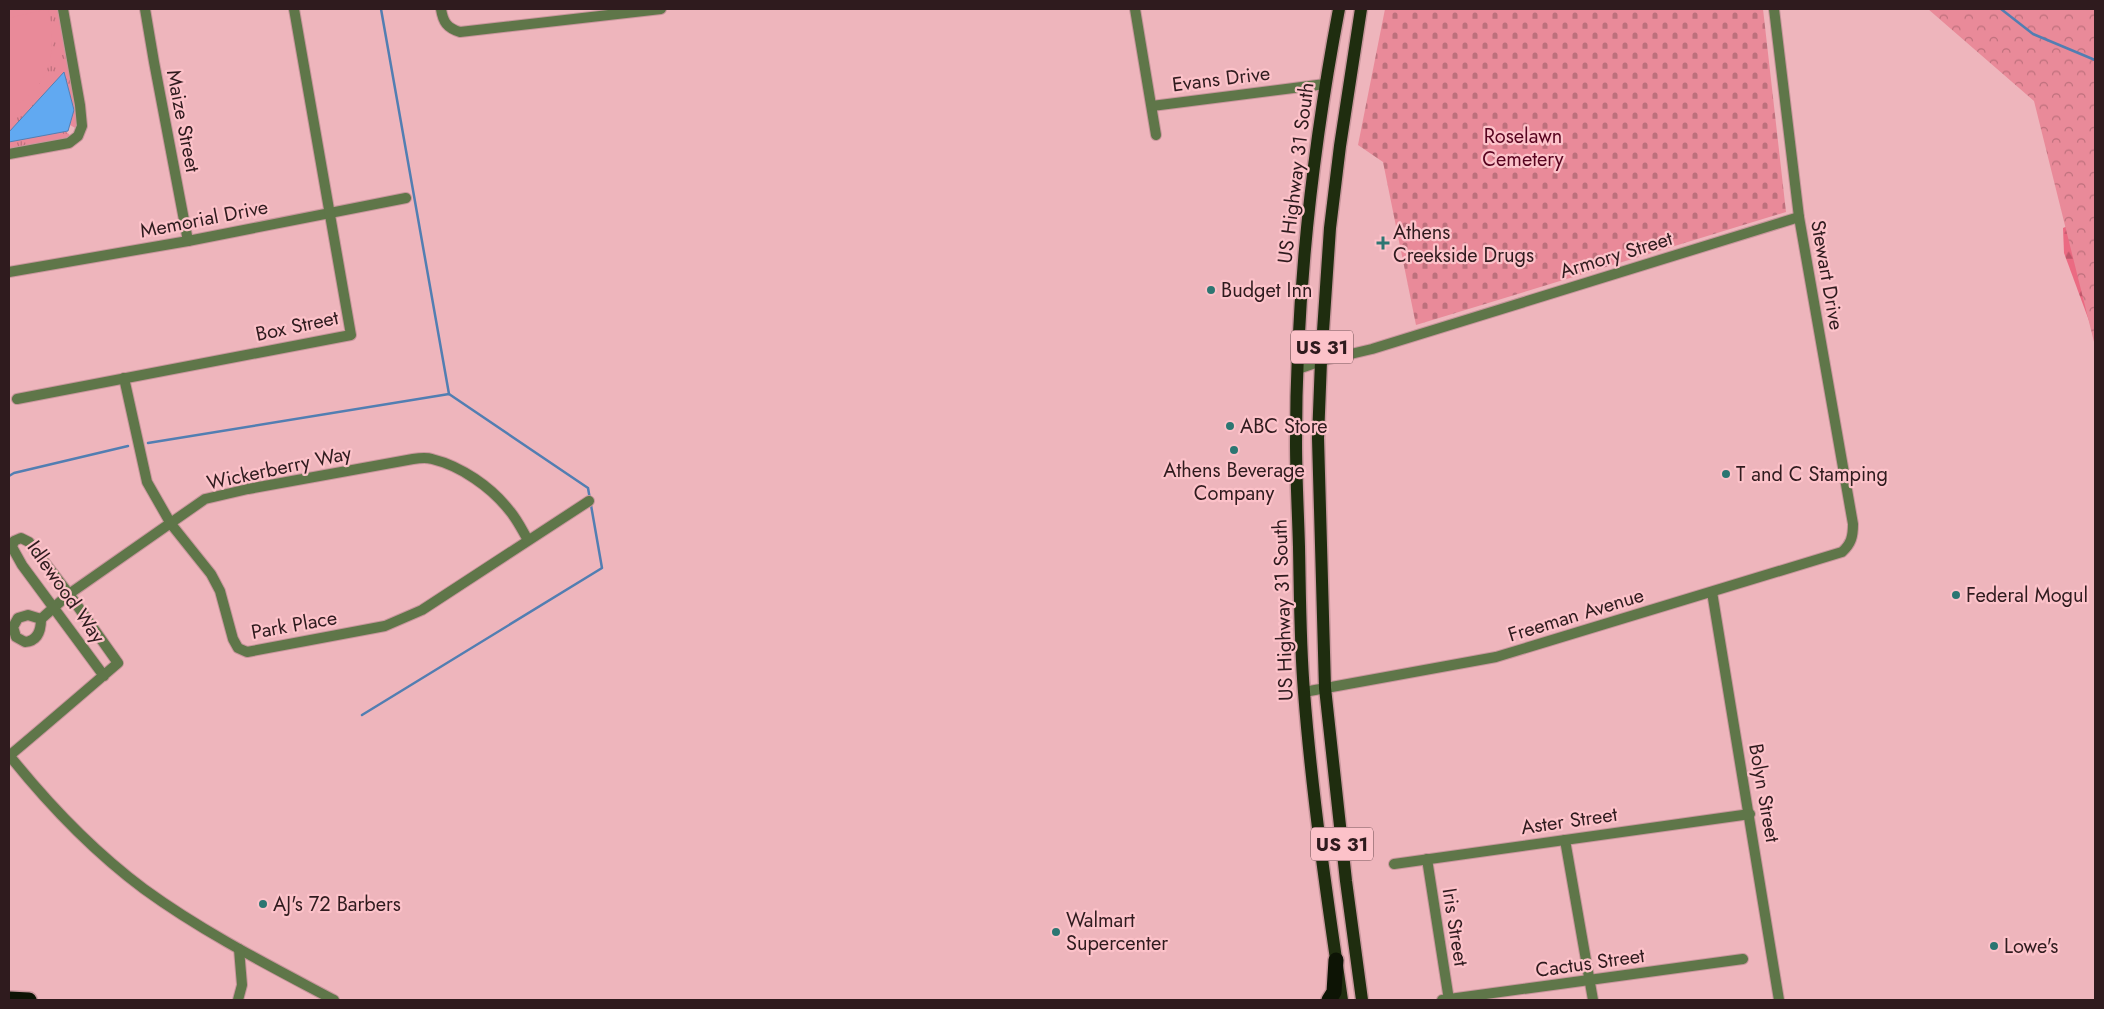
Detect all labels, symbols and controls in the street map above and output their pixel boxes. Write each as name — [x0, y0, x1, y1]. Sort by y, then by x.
street label: Evans Drive — [1170, 59, 1272, 99]
street label: Maize Street — [159, 67, 207, 175]
street label: US Highway 31 South — [1270, 81, 1322, 265]
park label: Roselawn Cemetery — [1482, 122, 1564, 174]
street label: Memorial Drive — [138, 192, 270, 246]
place label: Athens Creekside Drugs — [1393, 218, 1534, 270]
street label: Stewart Drive — [1803, 218, 1851, 332]
street label: Armory Street — [1556, 224, 1676, 286]
marker: Athens Creekside Drugs — [1377, 237, 1389, 249]
place label: Budget Inn — [1221, 276, 1312, 305]
marker: Budget Inn — [1205, 284, 1217, 296]
street label: Box Street — [253, 303, 341, 349]
road number: US 31 — [1291, 331, 1353, 364]
place label: ABC Store — [1240, 412, 1328, 441]
marker: ABC Store — [1224, 420, 1236, 432]
street label: Wickerberry Way — [204, 438, 354, 497]
marker: Athens Beverage Company — [1228, 444, 1240, 456]
place label: Athens Beverage Company — [1163, 456, 1305, 508]
place label: T and C Stamping — [1736, 460, 1888, 489]
marker: T and C Stamping — [1720, 468, 1732, 480]
street label: US Highway 31 South — [1265, 518, 1301, 702]
street label: Idlewood Way — [20, 535, 112, 649]
street label: Freeman Avenue — [1504, 581, 1648, 649]
place label: Federal Mogul — [1966, 581, 2088, 610]
marker: Federal Mogul — [1950, 589, 1962, 601]
street label: Park Place — [249, 603, 339, 647]
street label: Bolyn Street — [1741, 741, 1787, 845]
street label: Aster Street — [1519, 800, 1619, 842]
road number: US 31 — [1311, 828, 1373, 861]
street label: Iris Street — [1435, 886, 1476, 968]
place label: AJ's 72 Barbers — [273, 890, 401, 919]
marker: AJ's 72 Barbers — [257, 898, 269, 910]
place label: Walmart Supercenter — [1066, 906, 1168, 958]
marker: Walmart Supercenter — [1050, 926, 1062, 938]
place label: Lowe's — [2004, 932, 2058, 961]
marker: Lowe's — [1988, 940, 2000, 952]
street label: Cactus Street — [1534, 941, 1647, 985]

